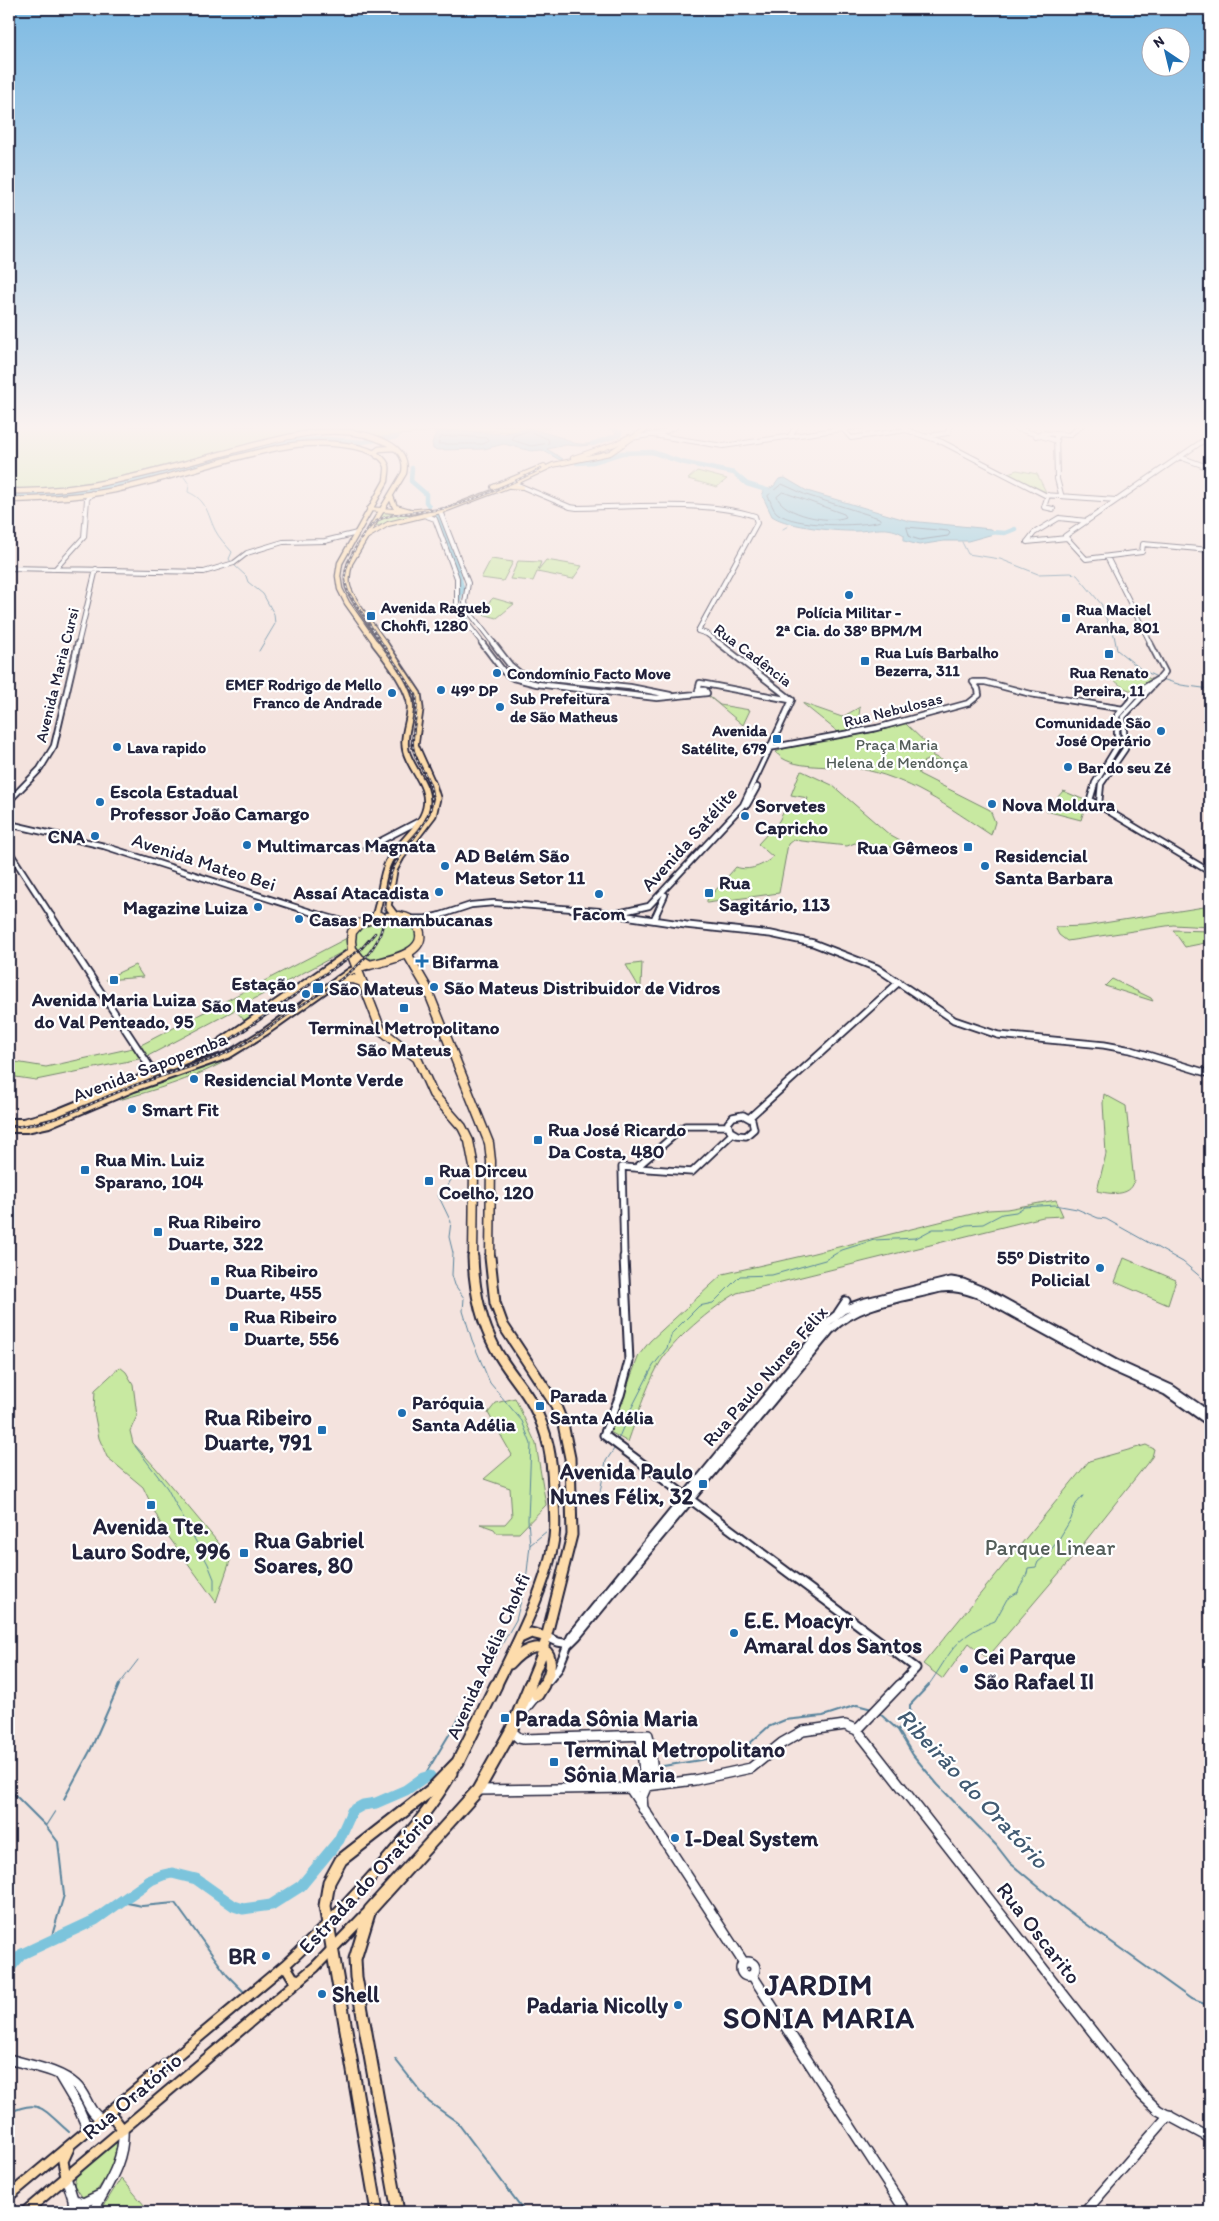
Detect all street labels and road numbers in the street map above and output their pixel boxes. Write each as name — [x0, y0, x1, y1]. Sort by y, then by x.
street label: Avenida Maria Cursi — [31, 606, 83, 744]
street label: Rua Cadência — [710, 619, 796, 691]
street label: Rua Nebulosas — [842, 689, 944, 731]
street label: Avenida Satélite — [636, 782, 742, 896]
street label: Avenida Mateo Bei — [129, 828, 279, 896]
street label: Avenida Sapopemba — [69, 1027, 231, 1107]
street label: Rua Paulo Nunes Félix — [698, 1301, 832, 1451]
street label: Avenida Adélia Chohfi — [441, 1570, 535, 1742]
street label: Estrada do Oratório — [292, 1804, 440, 1960]
street label: Rua Oscarito — [991, 1877, 1087, 1989]
street label: Rua Oratório — [76, 2046, 188, 2146]

